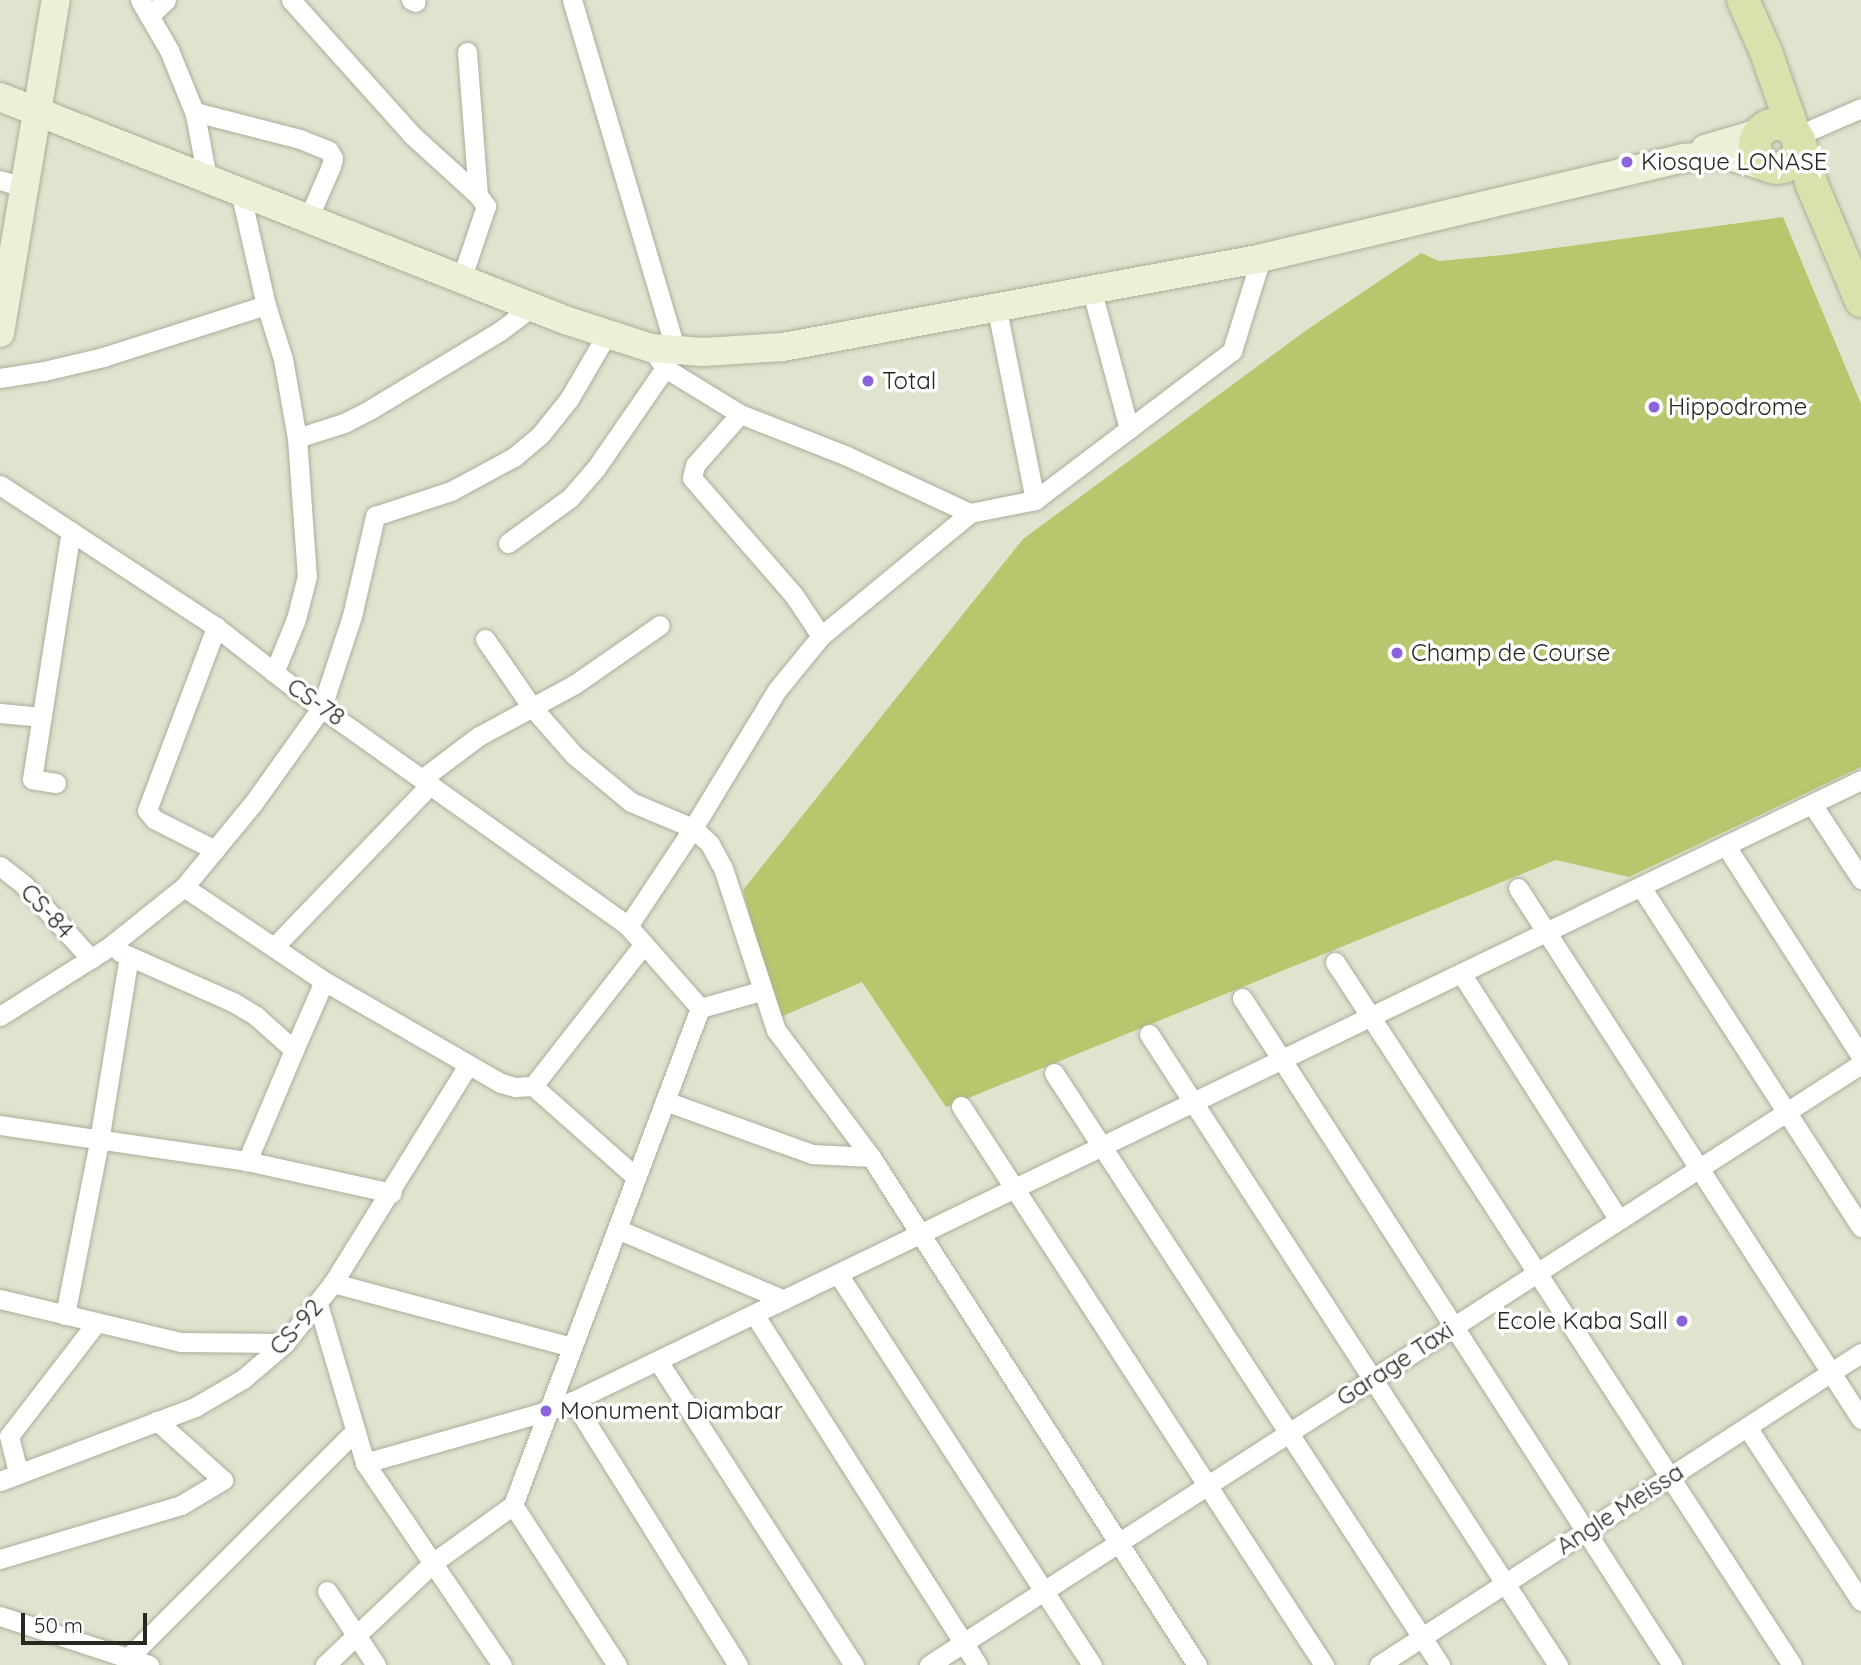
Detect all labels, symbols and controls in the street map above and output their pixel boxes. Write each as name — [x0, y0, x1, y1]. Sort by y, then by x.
place label: Kiosque LONASE — [1641, 148, 1827, 176]
marker: Kiosque LONASE — [1619, 154, 1635, 170]
place label: Total — [882, 367, 936, 395]
marker: Total — [860, 373, 876, 389]
place label: Hippodrome — [1668, 393, 1807, 421]
marker: Hippodrome — [1646, 399, 1662, 415]
place label: Champ de Course — [1411, 639, 1610, 667]
marker: Champ de Course — [1389, 645, 1405, 661]
street label: CS-78 — [282, 672, 350, 732]
street label: CS-84 — [15, 878, 79, 944]
street label: CS-92 — [263, 1293, 329, 1361]
place label: Ecole Kaba Sall — [1497, 1307, 1668, 1335]
marker: Ecole Kaba Sall — [1674, 1313, 1690, 1329]
street label: Garage Taxi — [1331, 1316, 1459, 1412]
place label: Monument Diambar — [560, 1397, 783, 1425]
marker: Monument Diambar — [538, 1403, 554, 1419]
street label: Angle Meissa — [1551, 1457, 1689, 1561]
scale bar — [24, 1598, 150, 1642]
text: 50 m — [34, 1612, 83, 1638]

